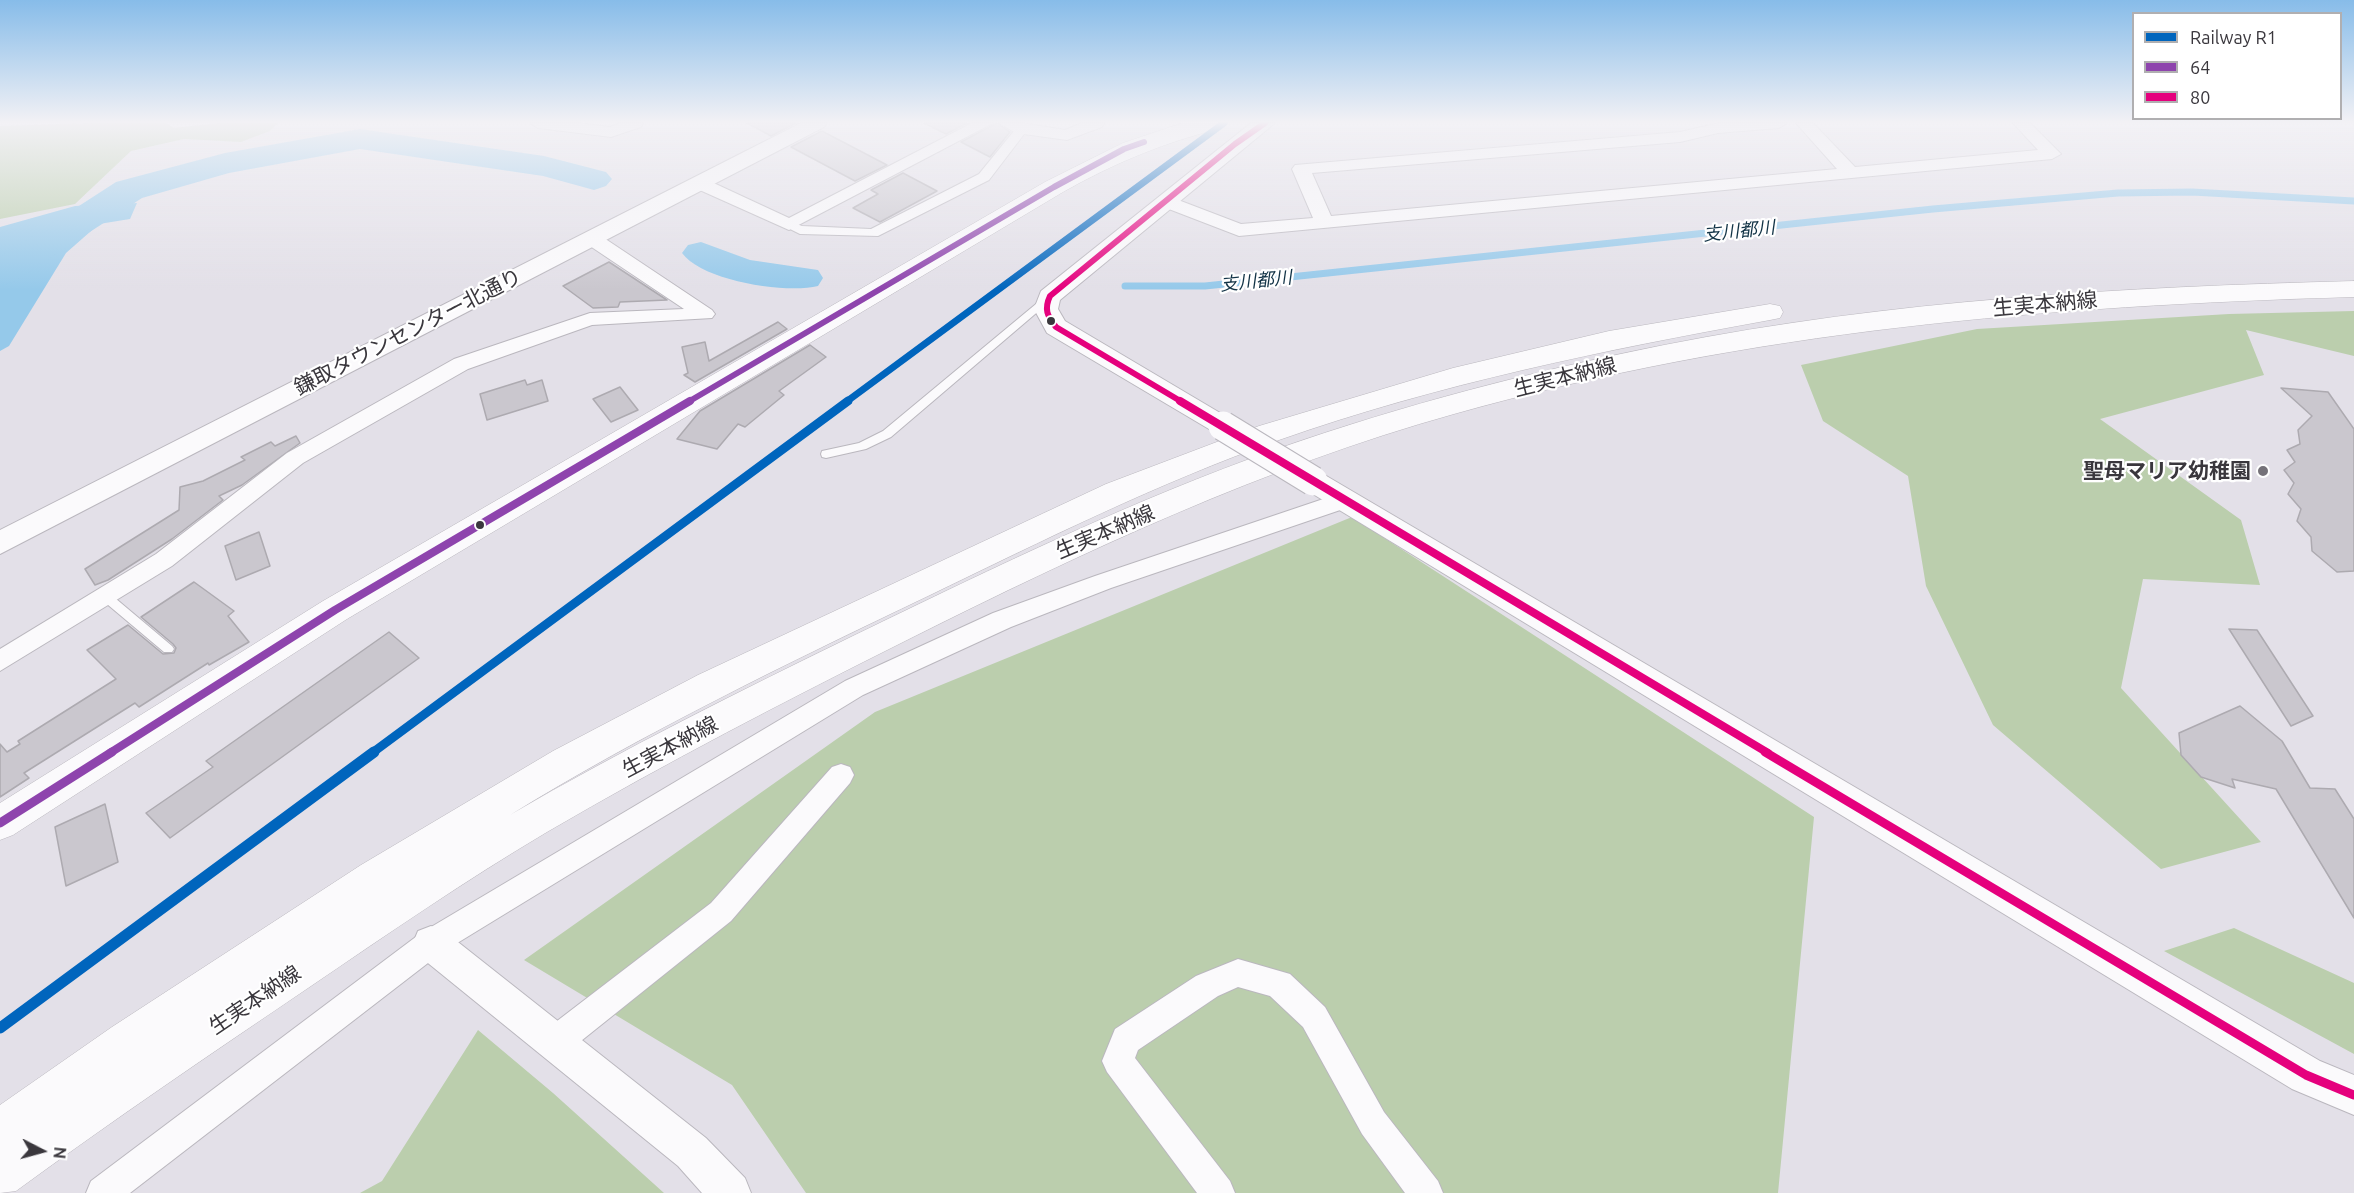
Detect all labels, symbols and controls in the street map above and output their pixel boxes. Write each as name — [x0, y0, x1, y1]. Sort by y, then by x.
legend — [2132, 12, 2342, 120]
text: Railway R1 — [2190, 27, 2277, 47]
text: 64 — [2190, 57, 2210, 77]
text: 80 — [2190, 87, 2210, 107]
water label: 支川都川 — [1702, 216, 1776, 246]
street label: 鎌取タウンセンター北通り — [290, 264, 526, 400]
water label: 支川都川 — [1219, 266, 1293, 296]
street label: 生実本納線 — [1992, 287, 2098, 321]
unlabelled marker — [1045, 315, 1057, 327]
street label: 生実本納線 — [1511, 352, 1619, 402]
place label: 聖母マリア幼稚園 — [2083, 458, 2251, 484]
marker: 聖母マリア幼稚園 — [2256, 464, 2270, 478]
street label: 生実本納線 — [1052, 500, 1158, 564]
unlabelled marker — [474, 519, 486, 531]
street label: 生実本納線 — [618, 711, 722, 783]
street label: 生実本納線 — [204, 960, 306, 1040]
north arrow — [12, 1121, 72, 1181]
text: N — [50, 1146, 69, 1160]

